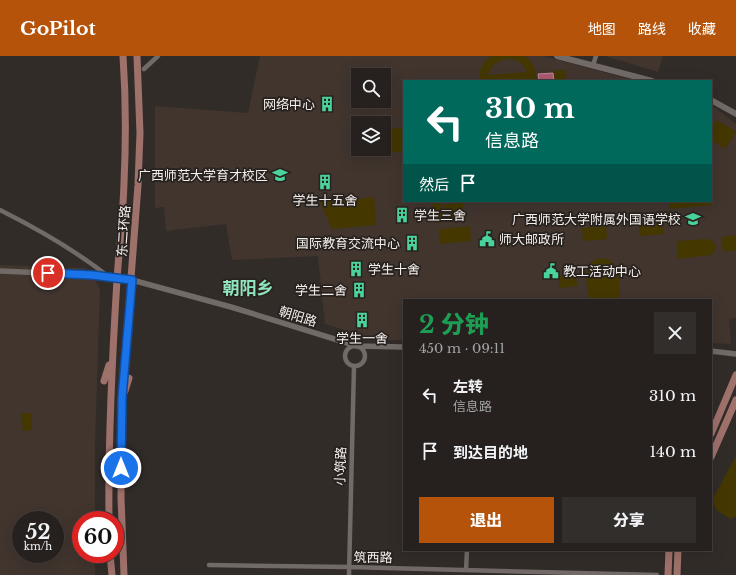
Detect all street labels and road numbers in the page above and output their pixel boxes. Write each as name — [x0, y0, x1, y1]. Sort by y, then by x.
street label: 东二环路 — [113, 204, 134, 258]
street label: 朝阳路 — [277, 303, 319, 330]
street label: 小筑路 — [331, 446, 350, 486]
street label: 筑西路 — [353, 549, 393, 566]

